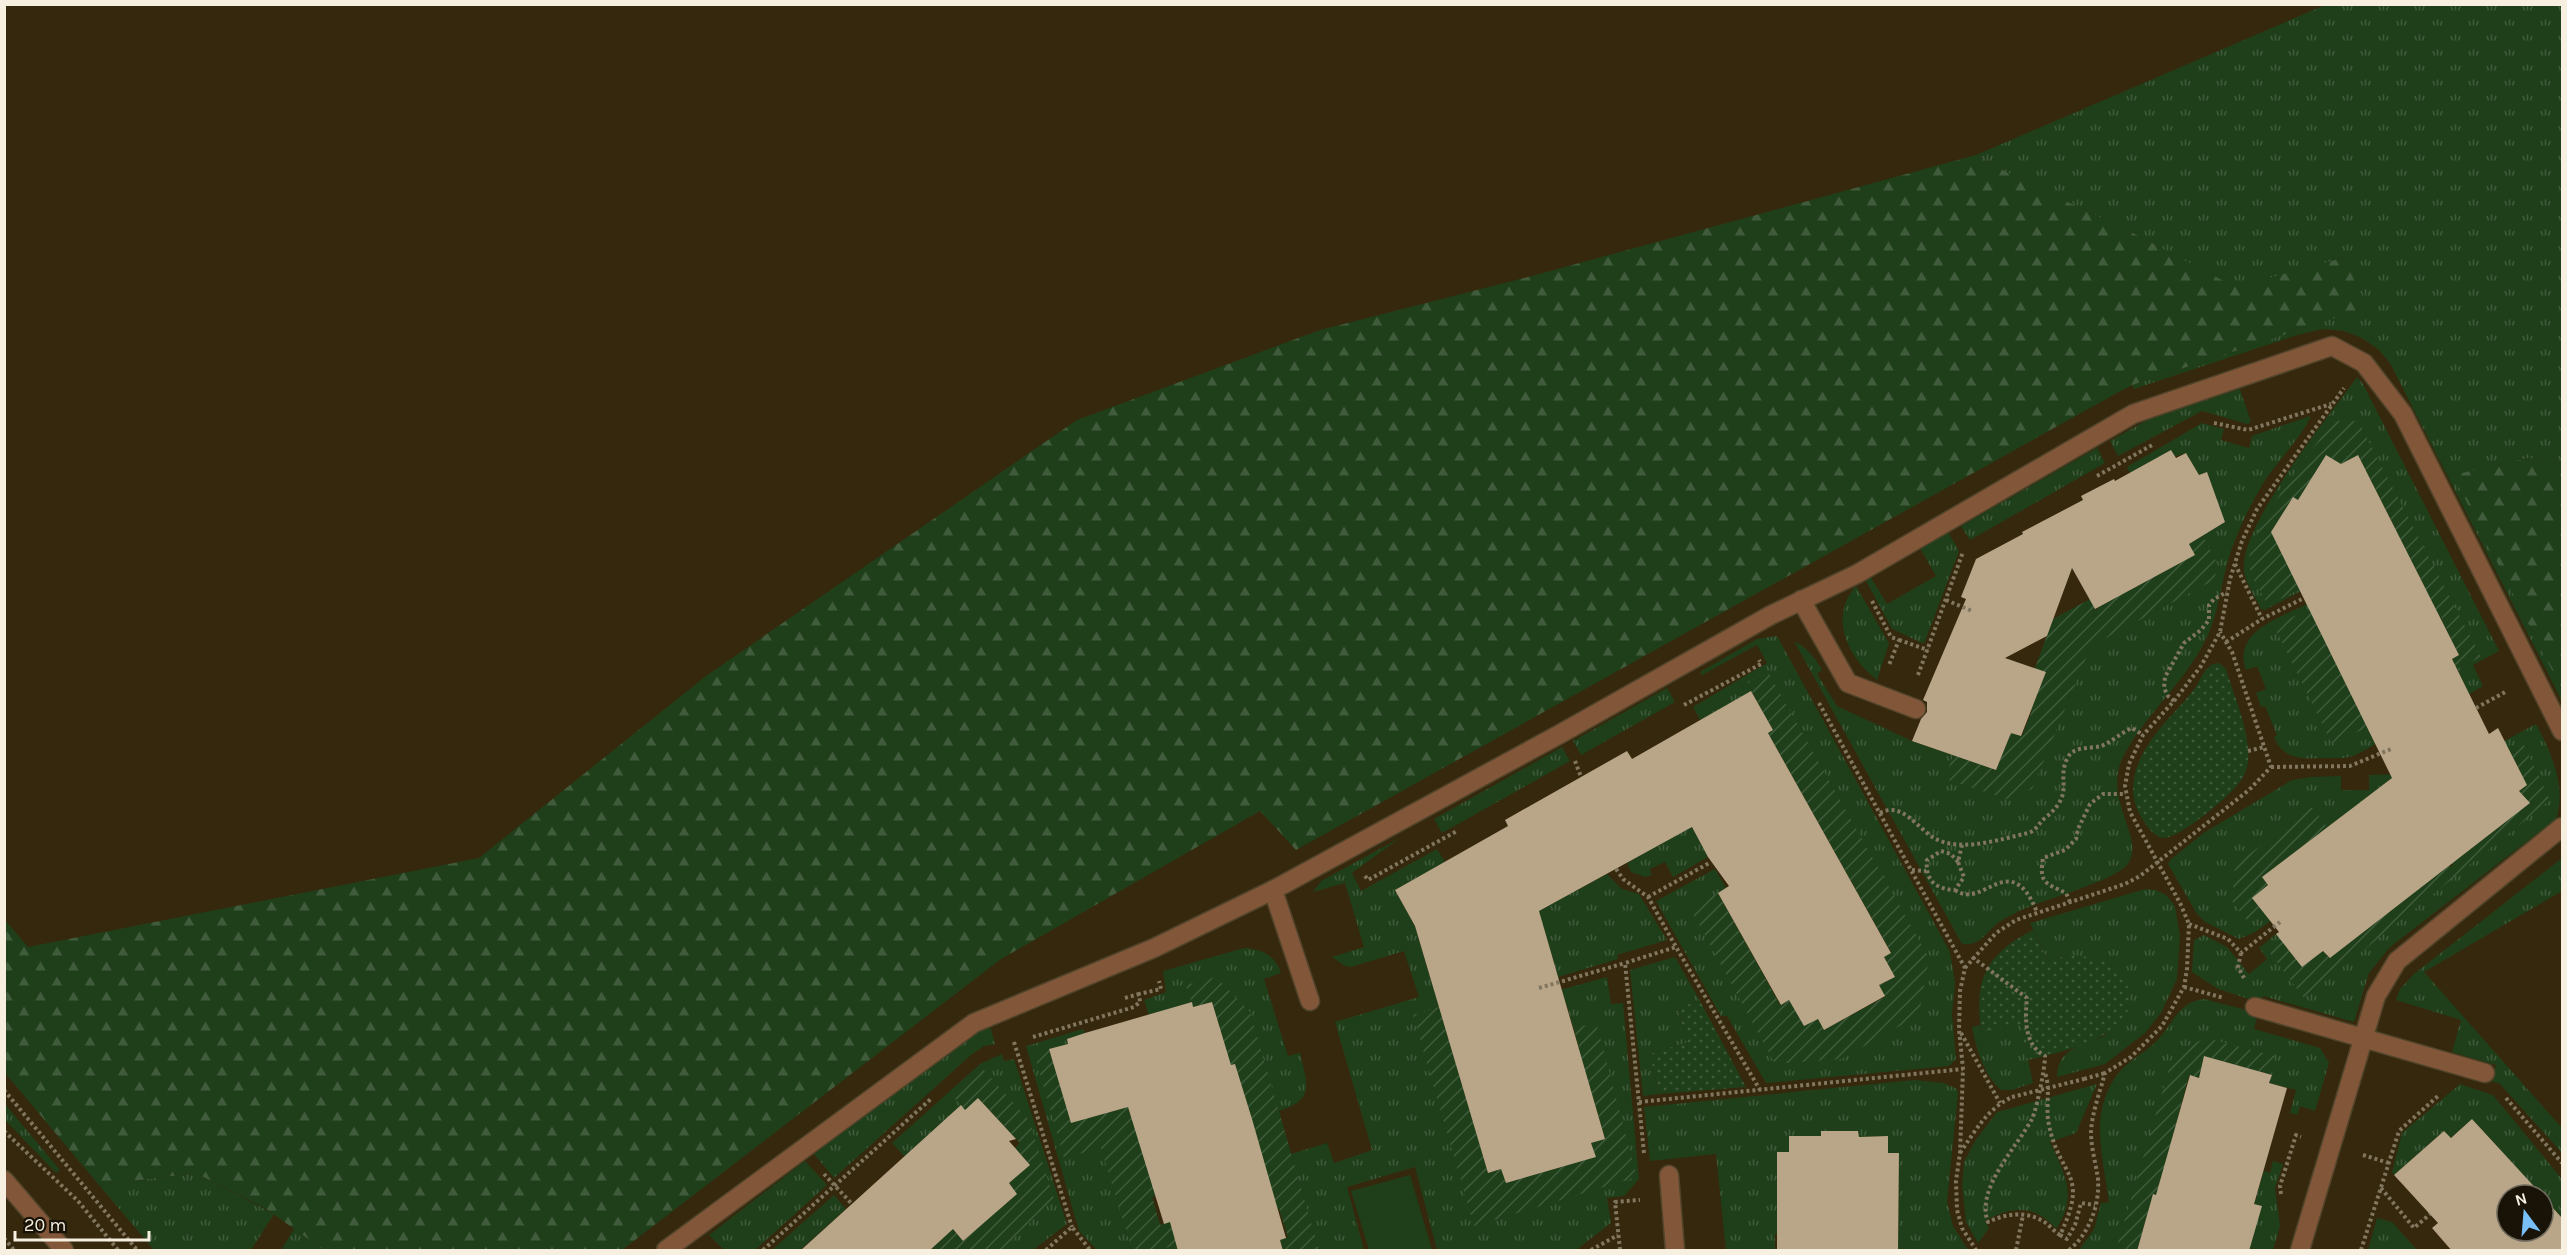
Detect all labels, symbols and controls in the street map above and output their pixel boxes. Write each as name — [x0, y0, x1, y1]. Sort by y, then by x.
north arrow — [2495, 1183, 2555, 1243]
text: N — [2513, 1188, 2529, 1210]
scale bar — [15, 1204, 148, 1242]
text: 20 m — [24, 1214, 66, 1236]

